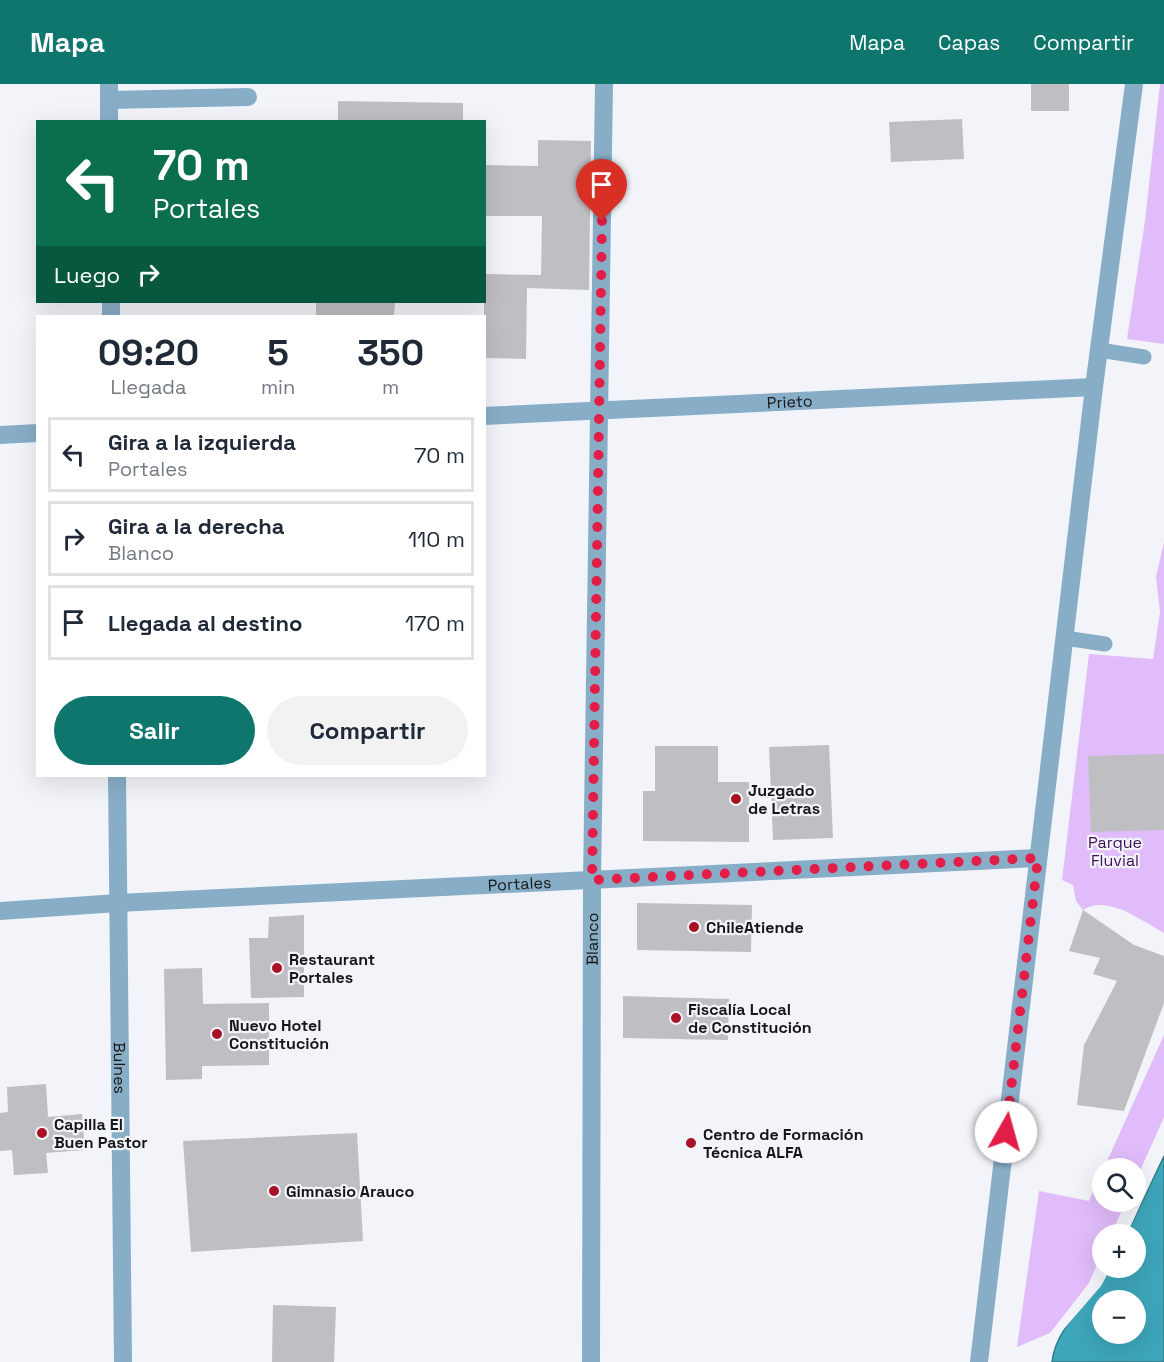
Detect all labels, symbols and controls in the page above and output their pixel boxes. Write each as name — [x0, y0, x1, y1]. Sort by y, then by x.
text: Mapa — [30, 24, 105, 60]
text: Mapa — [849, 29, 905, 56]
text: Capas — [938, 29, 1000, 56]
text: Compartir — [1033, 29, 1134, 56]
text: 70 m — [153, 139, 250, 192]
icon: left — [54, 144, 132, 222]
pin — [576, 159, 627, 221]
icon: arrive — [585, 168, 618, 201]
text: Portales — [153, 191, 260, 226]
icon: right — [132, 258, 165, 291]
text: Luego — [54, 261, 120, 289]
text: 09:20 — [98, 330, 199, 376]
text: 5 — [267, 330, 289, 376]
text: 350 — [357, 330, 424, 376]
text: Llegada — [110, 374, 187, 400]
text: min — [261, 374, 295, 400]
text: m — [382, 374, 399, 400]
street label: Prieto — [766, 390, 813, 414]
text: Gira a la izquierda — [108, 428, 296, 456]
icon: left — [57, 438, 90, 471]
text: 70 m — [414, 441, 465, 469]
text: Portales — [108, 456, 188, 482]
text: Gira a la derecha — [108, 512, 285, 540]
icon: right — [57, 522, 90, 555]
text: 110 m — [408, 525, 465, 553]
text: Blanco — [108, 540, 174, 566]
icon: arrive — [57, 606, 90, 639]
text: Llegada al destino — [108, 609, 302, 637]
text: 170 m — [405, 609, 465, 637]
button: Salir — [54, 696, 255, 765]
button: Compartir — [267, 696, 468, 765]
place label: Juzgado de Letras — [748, 780, 820, 819]
marker: Juzgado de Letras — [729, 792, 743, 806]
park label: Parque Fluvial — [1088, 832, 1142, 871]
street label: Portales — [487, 872, 552, 896]
street label: Blanco — [582, 912, 603, 966]
place label: ChileAtiende — [706, 917, 804, 938]
marker: ChileAtiende — [687, 920, 701, 934]
place label: Restaurant Portales — [289, 949, 375, 988]
marker: Restaurant Portales — [270, 961, 284, 975]
place label: Fiscalía Local de Constitución — [688, 999, 812, 1038]
marker: Fiscalía Local de Constitución — [669, 1011, 683, 1025]
place label: Nuevo Hotel Constitución — [229, 1015, 329, 1054]
marker: Nuevo Hotel Constitución — [210, 1027, 224, 1041]
street label: Bulnes — [109, 1042, 130, 1094]
position arrow — [974, 1100, 1038, 1164]
place label: Capilla El Buen Pastor — [54, 1114, 148, 1153]
place label: Centro de Formación Técnica ALFA — [703, 1124, 864, 1163]
marker: Capilla El Buen Pastor — [35, 1126, 49, 1140]
marker: Centro de Formación Técnica ALFA — [684, 1136, 698, 1150]
map controls — [1092, 1158, 1146, 1344]
button: search — [1092, 1158, 1146, 1212]
place label: Gimnasio Arauco — [286, 1181, 414, 1202]
marker: Gimnasio Arauco — [267, 1184, 281, 1198]
button: + — [1092, 1224, 1146, 1278]
button: − — [1092, 1290, 1146, 1344]

